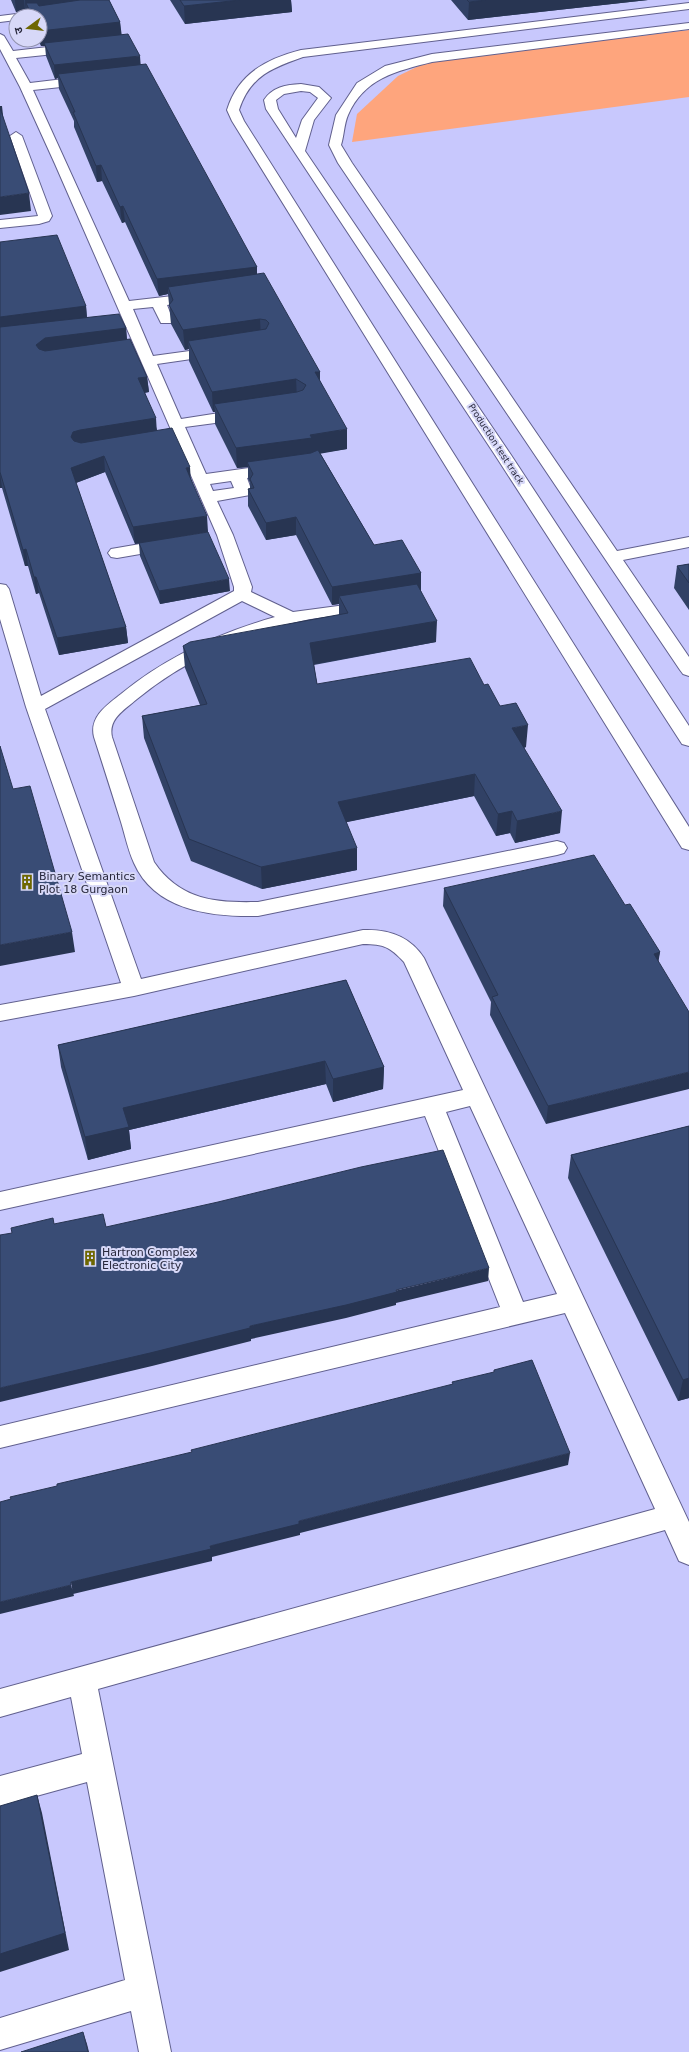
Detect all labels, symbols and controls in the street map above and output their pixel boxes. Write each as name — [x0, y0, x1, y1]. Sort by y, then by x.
north arrow — [8, 8, 48, 48]
text: उ — [12, 25, 26, 35]
street label: Production test track — [466, 402, 526, 487]
place label: Binary Semantics Plot 18 Gurgaon — [39, 870, 135, 896]
building icon: Binary Semantics Plot 18 Gurgaon — [18, 873, 36, 891]
place label: Hartron Complex Electronic City — [102, 1246, 196, 1272]
building icon: Hartron Complex Electronic City — [81, 1249, 99, 1267]

